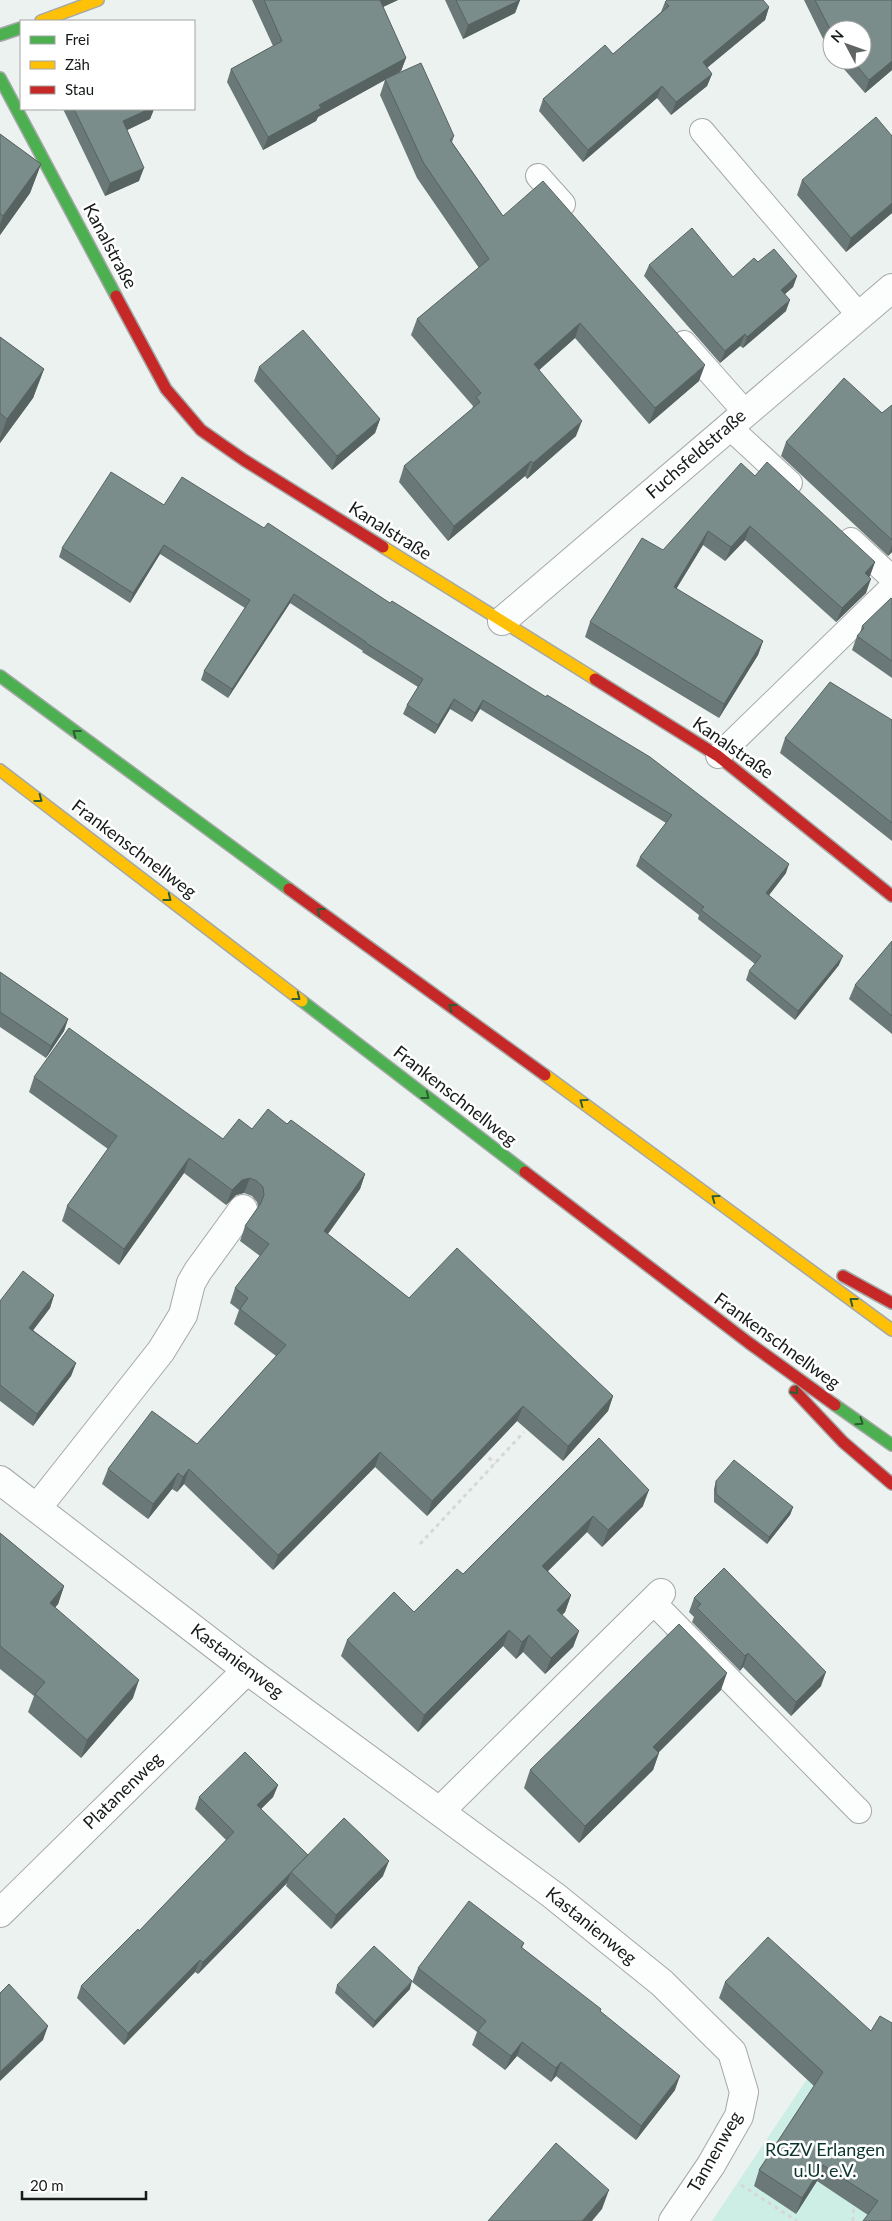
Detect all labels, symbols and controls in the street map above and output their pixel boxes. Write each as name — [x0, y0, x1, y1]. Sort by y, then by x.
legend — [20, 20, 195, 110]
north arrow — [822, 20, 872, 70]
text: N — [827, 26, 847, 46]
text: Frei — [65, 30, 90, 48]
text: Zäh — [65, 55, 90, 73]
text: Stau — [65, 80, 94, 98]
street label: Kanalstraße — [79, 199, 143, 292]
street label: Fuchsfeldstraße — [641, 404, 750, 503]
street label: Kanalstraße — [345, 496, 436, 564]
street label: Kanalstraße — [689, 711, 778, 783]
one-way arrow — [73, 730, 82, 738]
one-way arrow — [33, 793, 43, 802]
street label: Frankenschnellweg — [68, 794, 201, 902]
one-way arrow — [162, 892, 171, 900]
one-way arrow — [317, 908, 326, 918]
one-way arrow — [291, 991, 300, 999]
one-way arrow — [448, 1004, 458, 1013]
street label: Frankenschnellweg — [390, 1040, 522, 1150]
one-way arrow — [420, 1090, 429, 1098]
one-way arrow — [580, 1100, 589, 1108]
one-way arrow — [711, 1195, 721, 1204]
street label: Frankenschnellweg — [710, 1287, 845, 1393]
one-way arrow — [849, 1298, 859, 1307]
one-way arrow — [789, 1386, 798, 1395]
one-way arrow — [854, 1416, 864, 1425]
street label: Kastanienweg — [187, 1618, 288, 1702]
street label: Platanenweg — [78, 1747, 167, 1834]
street label: Kastanienweg — [542, 1882, 642, 1969]
street label: Tannenweg — [682, 2107, 746, 2196]
park label: RGZV Erlangen u.U. e.V. — [765, 2138, 885, 2181]
scale bar — [22, 2168, 146, 2200]
text: 20 m — [30, 2176, 64, 2194]

